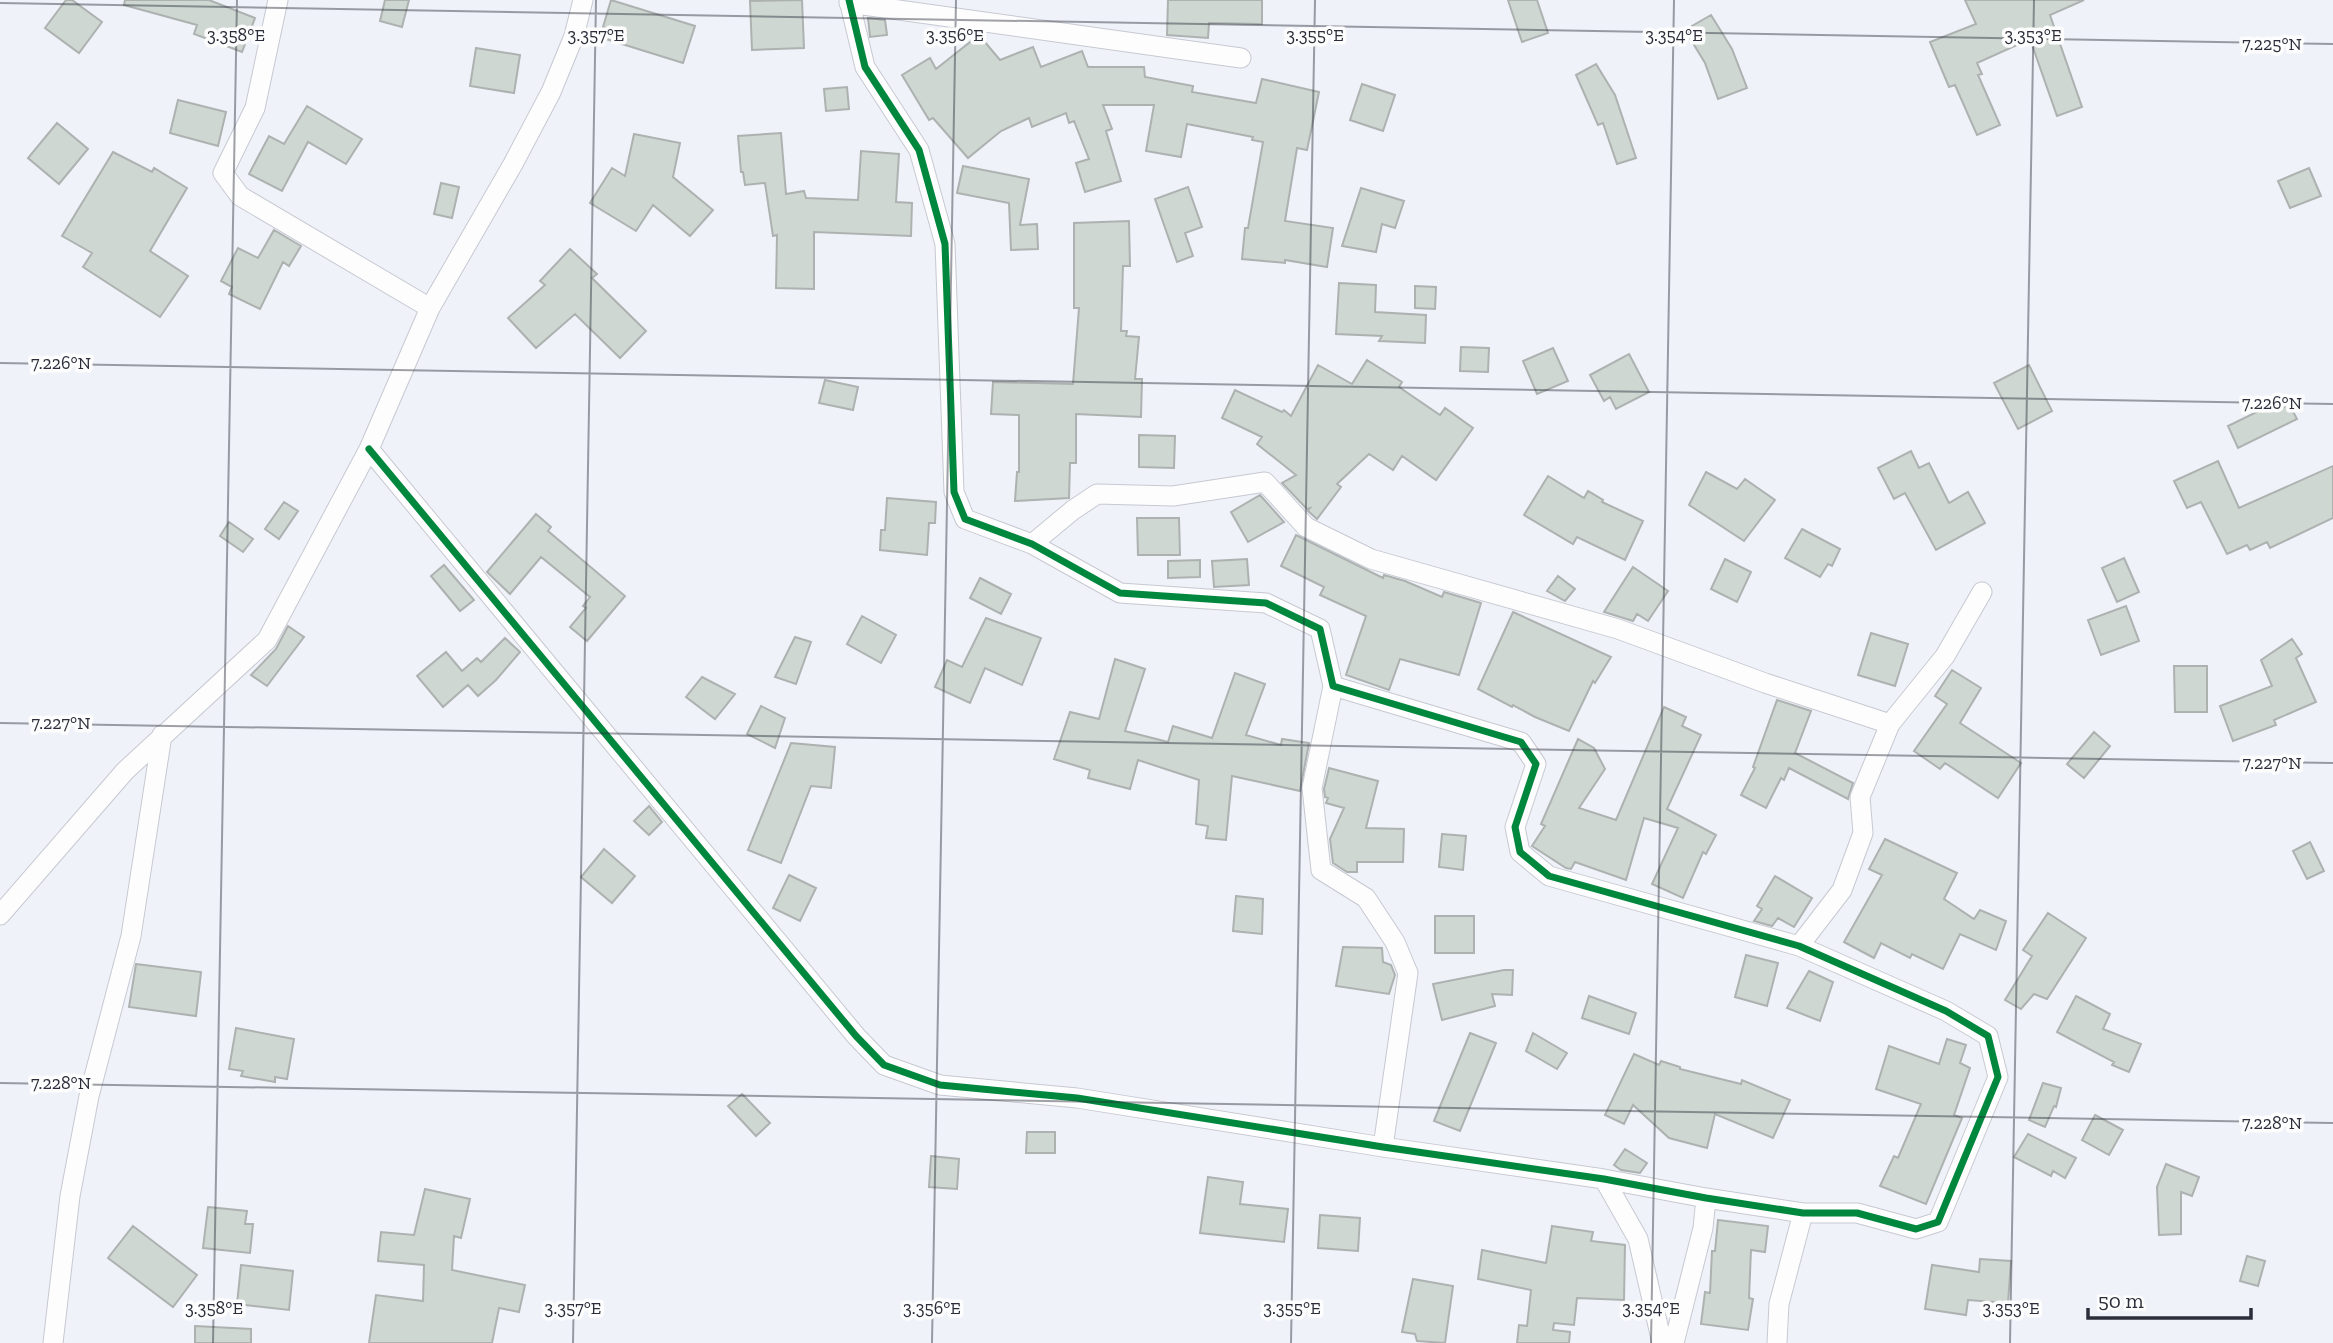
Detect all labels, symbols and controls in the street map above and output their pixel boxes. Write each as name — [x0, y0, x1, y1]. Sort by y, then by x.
text: 3.358°E — [207, 24, 265, 46]
text: 3.357°E — [568, 24, 624, 46]
text: 3.356°E — [926, 24, 984, 46]
text: 3.355°E — [1286, 24, 1344, 46]
text: 3.354°E — [1645, 24, 1703, 46]
text: 3.353°E — [2004, 24, 2062, 46]
text: 7.225°N — [2242, 33, 2302, 55]
text: 7.226°N — [31, 352, 91, 374]
text: 7.226°N — [2242, 392, 2302, 414]
text: 7.227°N — [32, 712, 90, 734]
text: 7.227°N — [2243, 752, 2301, 774]
text: 7.228°N — [31, 1072, 91, 1094]
text: 7.228°N — [2242, 1112, 2302, 1134]
scale bar — [2088, 1276, 2251, 1320]
text: 50 m — [2098, 1288, 2144, 1313]
text: 3.358°E — [185, 1297, 243, 1319]
text: 3.357°E — [545, 1297, 601, 1319]
text: 3.356°E — [903, 1297, 961, 1319]
text: 3.355°E — [1263, 1297, 1321, 1319]
text: 3.354°E — [1622, 1297, 1680, 1319]
text: 3.353°E — [1982, 1297, 2040, 1319]

